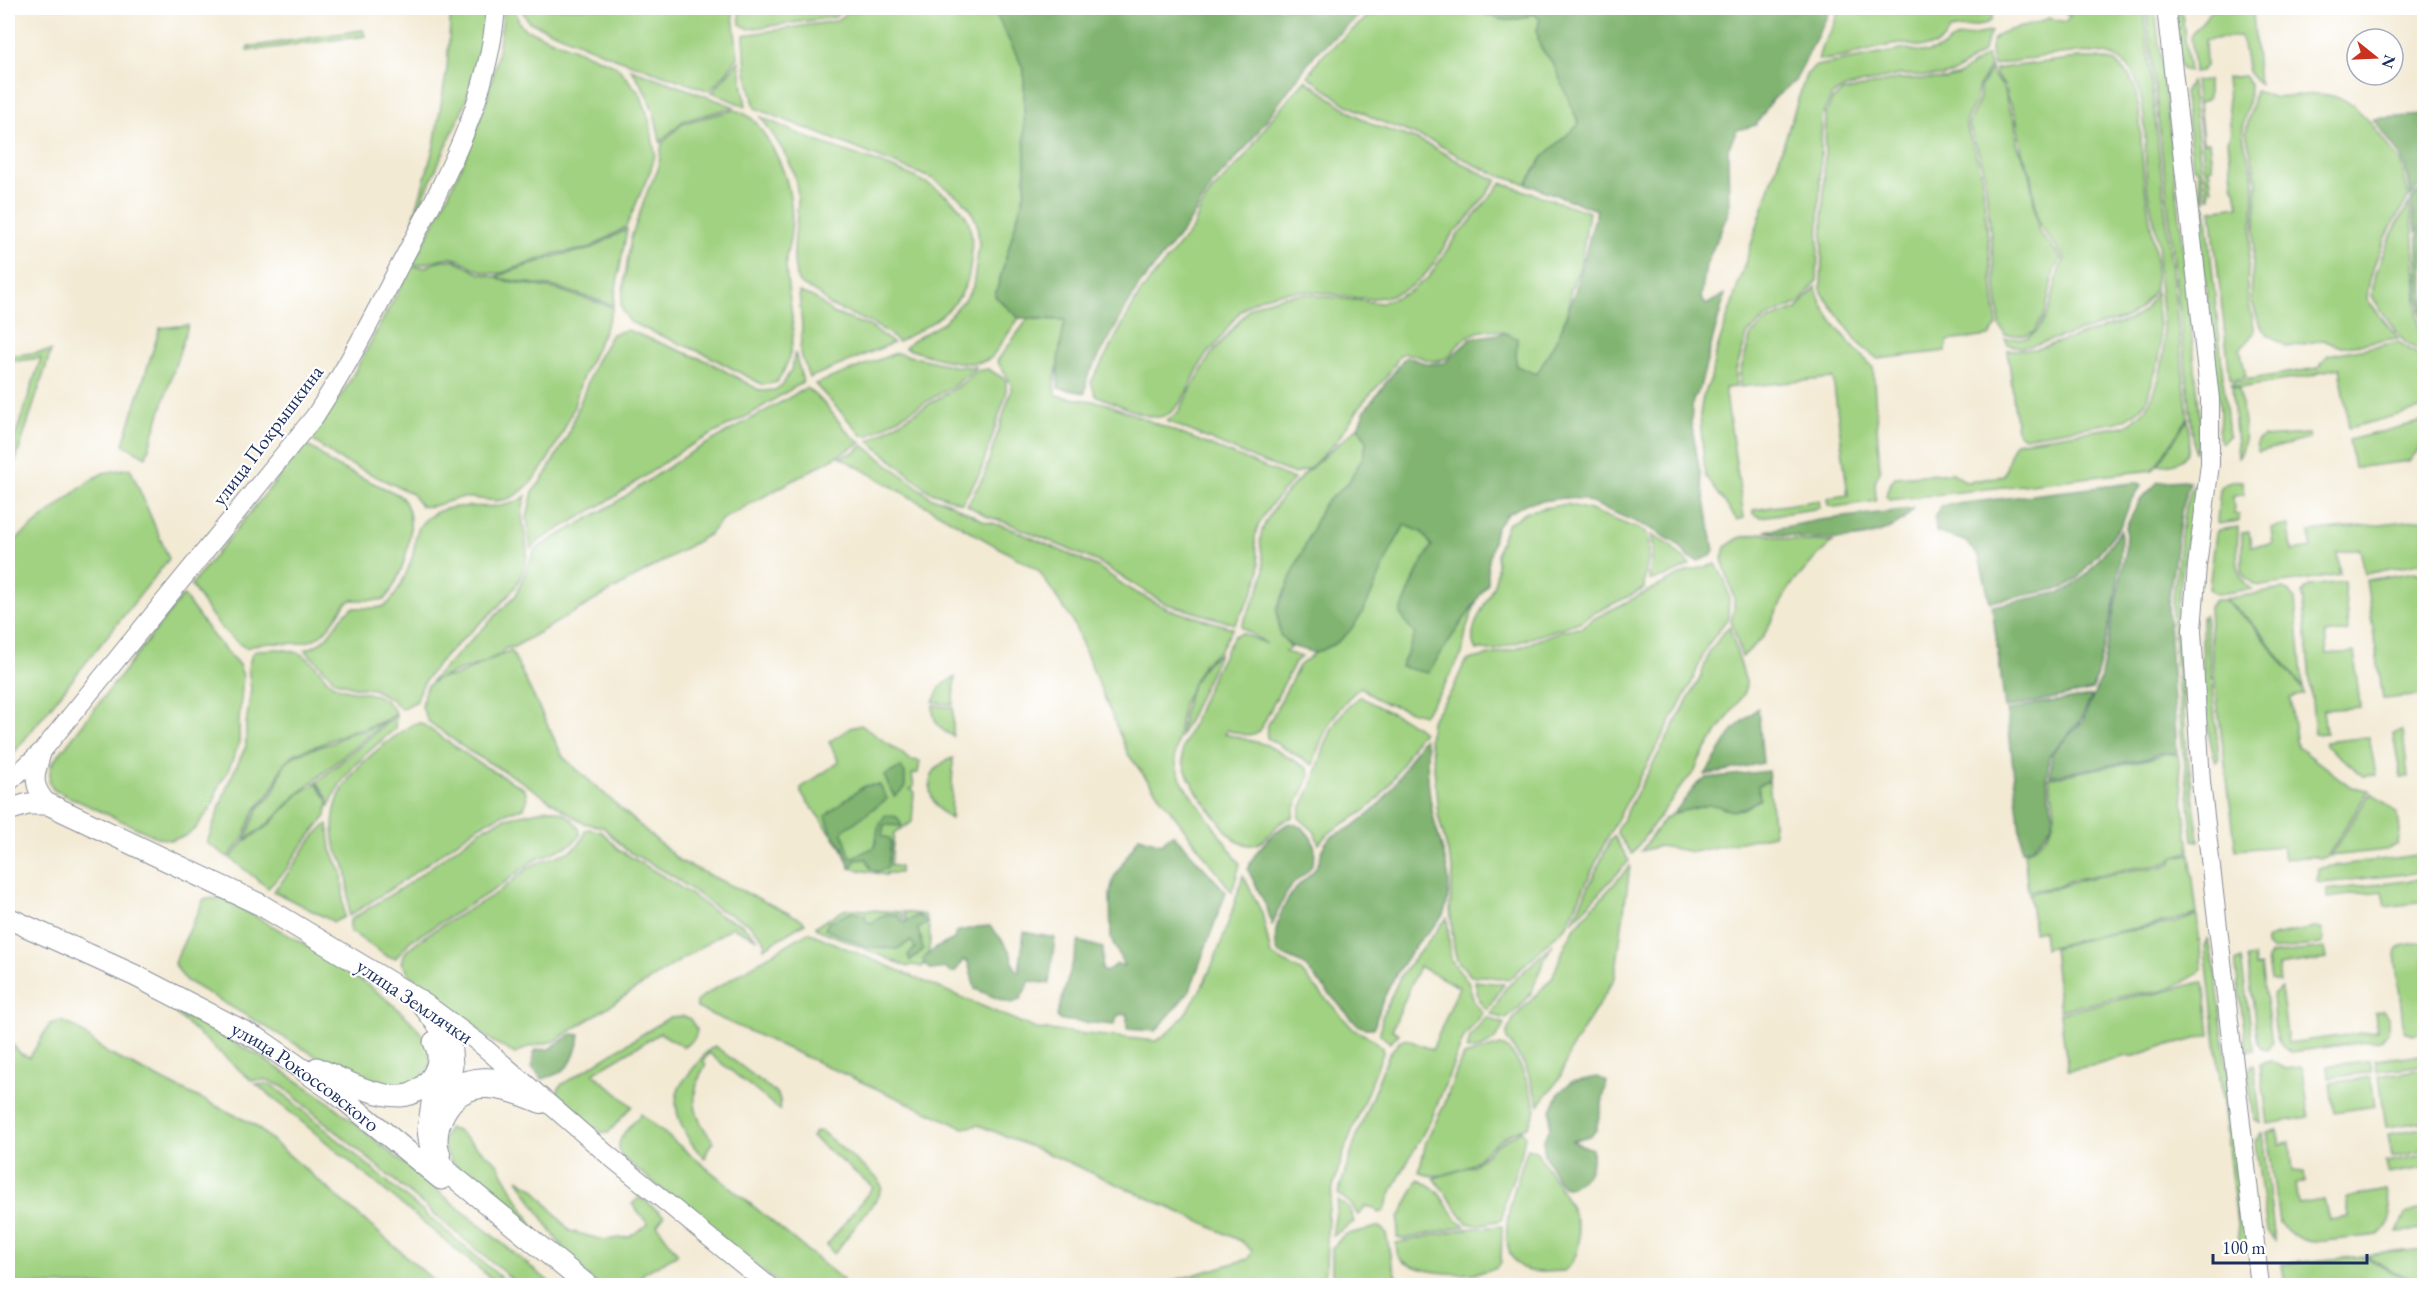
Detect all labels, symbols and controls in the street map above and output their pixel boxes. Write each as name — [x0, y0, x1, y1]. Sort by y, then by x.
north arrow — [2345, 27, 2405, 87]
text: N — [2377, 52, 2401, 71]
street label: улица Покрышкина — [205, 359, 329, 511]
street label: улица Землячки — [351, 952, 479, 1050]
street label: улица Рокоссовского — [227, 1014, 386, 1137]
scale bar — [2213, 1227, 2368, 1265]
text: 100 m — [2222, 1236, 2266, 1259]

